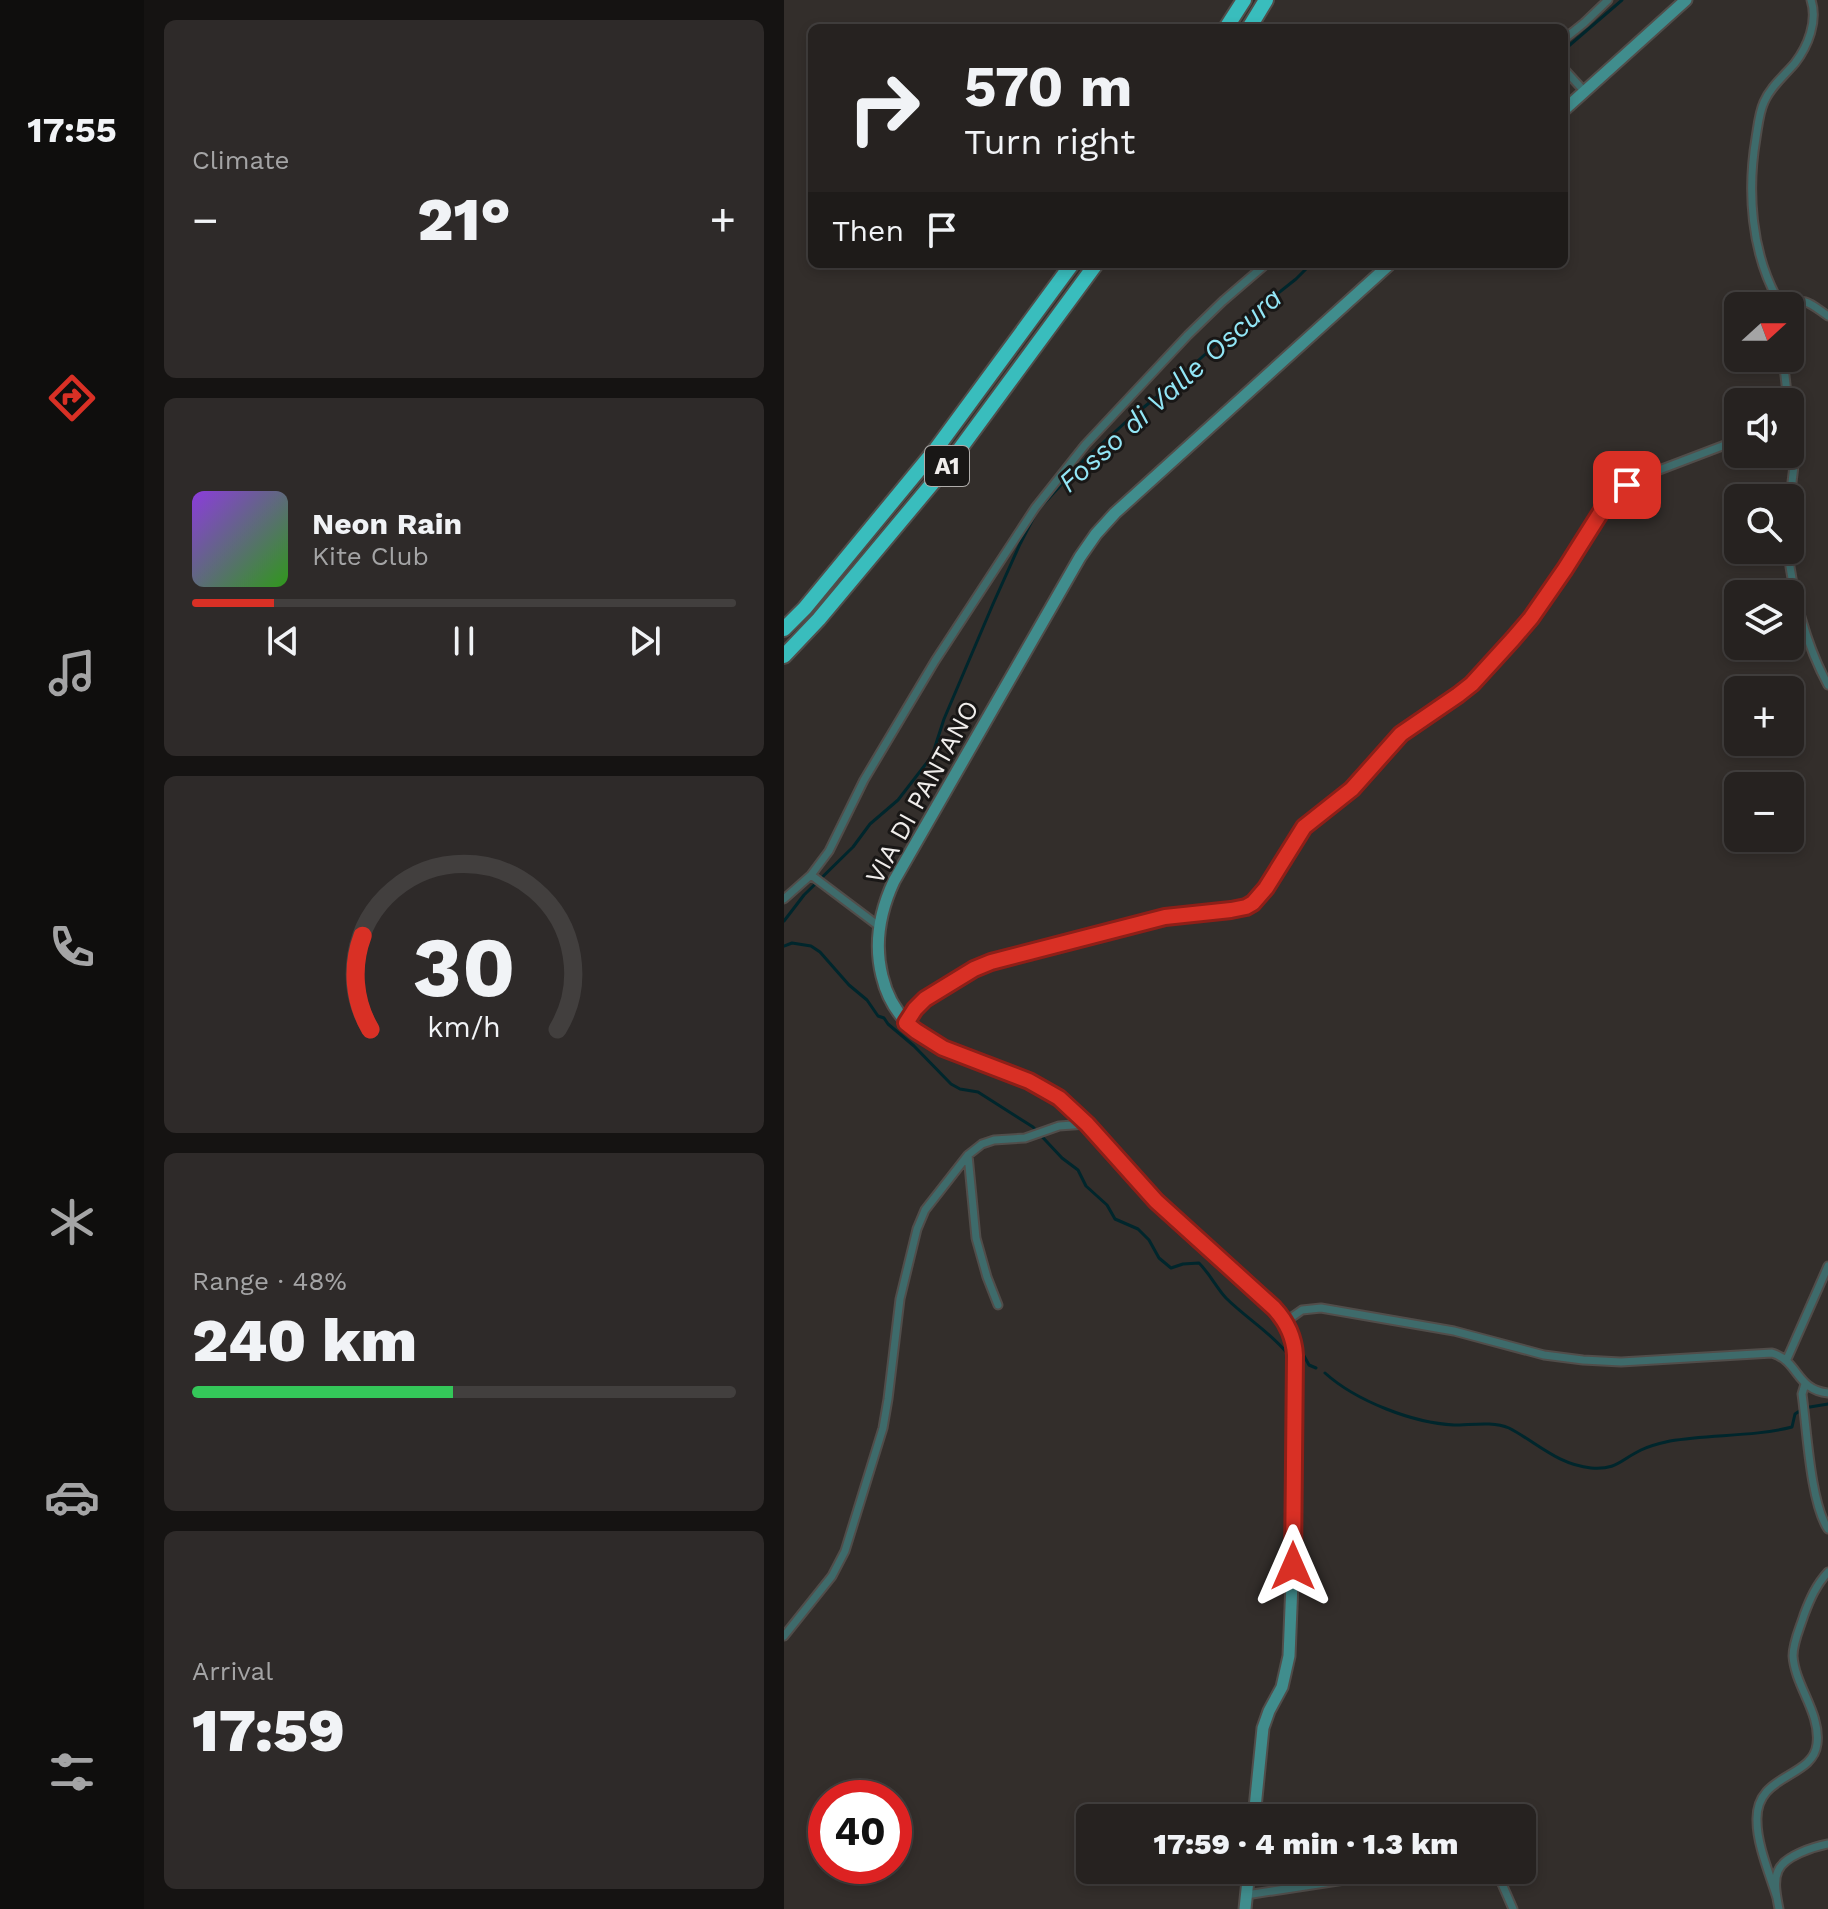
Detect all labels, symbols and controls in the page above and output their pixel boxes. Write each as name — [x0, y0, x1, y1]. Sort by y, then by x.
text: 570 m — [964, 54, 1132, 120]
icon: right — [832, 56, 936, 160]
text: 17:55 — [27, 109, 117, 151]
text: Turn right — [964, 121, 1135, 163]
text: Climate — [192, 145, 290, 175]
text: 21° — [417, 184, 511, 255]
text: − — [192, 194, 219, 246]
text: + — [709, 194, 736, 246]
icon: arrive — [920, 208, 964, 252]
text: Then — [832, 213, 904, 248]
water label: Fosso di Valle Oscura — [1052, 281, 1288, 499]
north arrow — [1724, 292, 1804, 372]
map controls — [1724, 292, 1804, 852]
icon: directions — [44, 370, 100, 426]
button: sound — [1724, 388, 1804, 468]
road number: A1 — [925, 446, 969, 486]
pin — [1593, 451, 1661, 519]
icon: arrive — [1605, 463, 1649, 507]
button: search — [1724, 484, 1804, 564]
text: Neon Rain — [312, 506, 462, 541]
text: Kite Club — [312, 541, 429, 571]
button: layers — [1724, 580, 1804, 660]
icon: previous — [261, 619, 305, 663]
icon: pause — [442, 619, 486, 663]
icon: next — [623, 619, 667, 663]
icon: music — [44, 645, 100, 701]
button: + — [1724, 676, 1804, 756]
street label: VIA DI PANTANO — [859, 695, 985, 889]
button: − — [1724, 772, 1804, 852]
icon: phone — [44, 919, 100, 975]
text: 30 — [413, 919, 515, 1016]
text: km/h — [427, 1011, 501, 1045]
icon: climate — [44, 1194, 100, 1250]
text: Range · 48% — [192, 1266, 347, 1296]
text: 240 km — [192, 1305, 417, 1376]
icon: car — [44, 1469, 100, 1525]
position arrow — [1251, 1524, 1335, 1608]
text: Arrival — [192, 1656, 273, 1686]
text: 17:59 — [192, 1695, 345, 1766]
icon: filters — [44, 1744, 100, 1800]
speed limit sign: 40 — [808, 1780, 912, 1884]
text: 17:59 · 4 min · 1.3 km — [1154, 1826, 1458, 1861]

